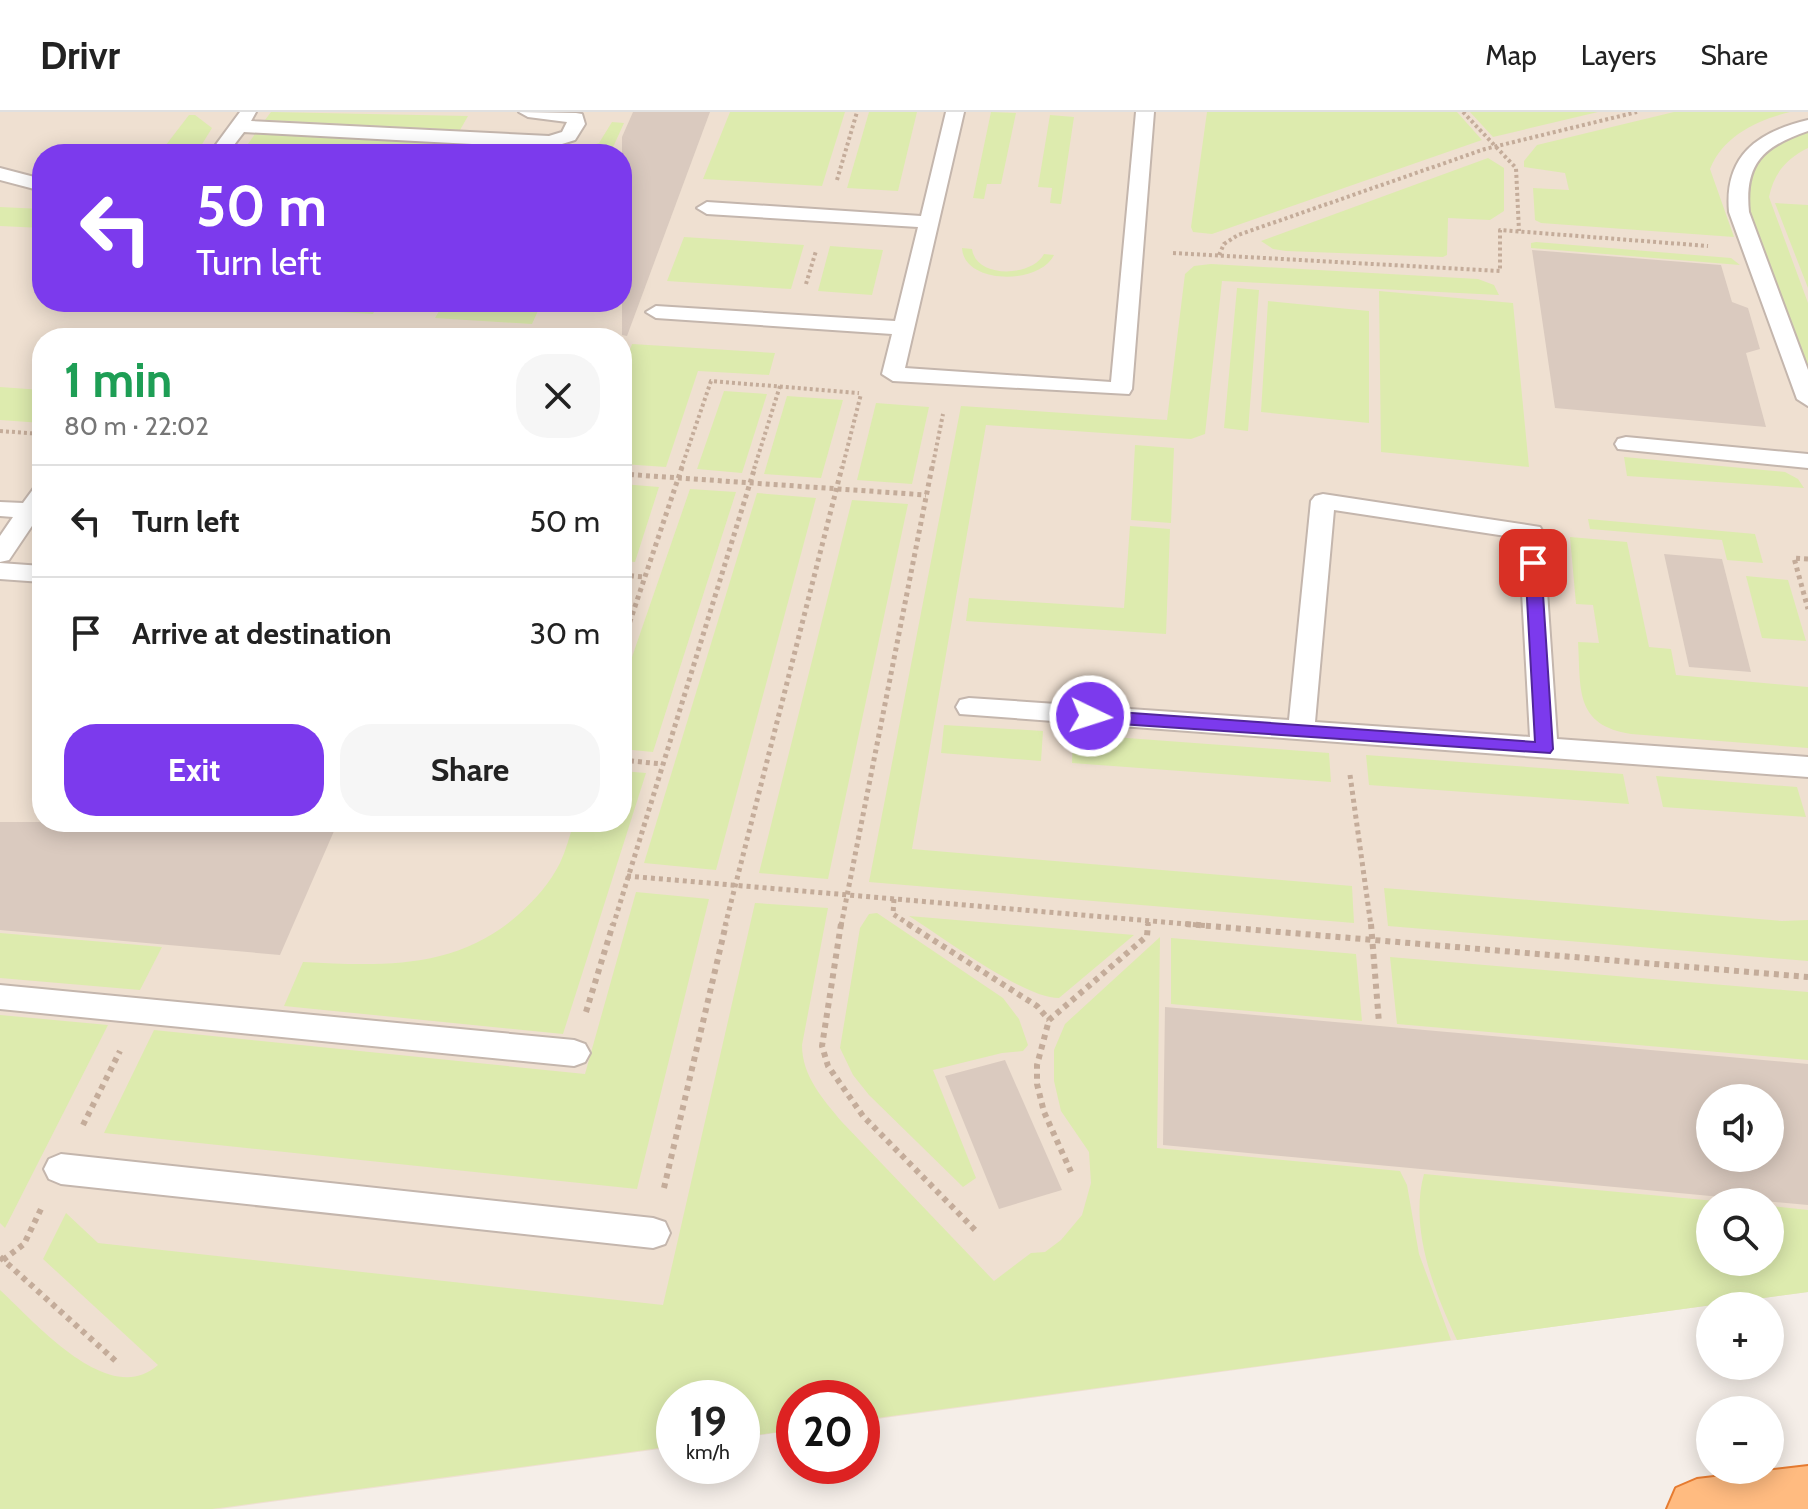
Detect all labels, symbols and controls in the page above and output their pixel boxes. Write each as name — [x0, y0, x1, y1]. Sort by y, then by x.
text: Drivr — [40, 32, 120, 79]
text: Map — [1485, 38, 1537, 72]
text: Layers — [1581, 38, 1656, 72]
text: Share — [1700, 38, 1768, 72]
text: 50 m — [196, 172, 327, 240]
icon: left — [64, 176, 168, 280]
text: Turn left — [196, 240, 321, 284]
text: 1 min — [64, 351, 172, 409]
button: close — [516, 354, 600, 438]
text: 80 m · 22:02 — [64, 410, 209, 442]
icon: left — [64, 499, 108, 543]
text: Turn left — [132, 503, 240, 540]
text: 50 m — [530, 503, 600, 540]
pin — [1499, 529, 1567, 597]
icon: arrive — [1511, 541, 1555, 585]
icon: arrive — [64, 611, 108, 655]
text: Arrive at destination — [132, 615, 392, 652]
text: 30 m — [530, 615, 600, 652]
position arrow — [1048, 674, 1132, 758]
button: Exit — [64, 724, 324, 816]
button: Share — [340, 724, 600, 816]
map controls — [1696, 1084, 1784, 1484]
button: sound — [1696, 1084, 1784, 1172]
button: search — [1696, 1188, 1784, 1276]
button: + — [1696, 1292, 1784, 1380]
speed limit sign: 20 — [776, 1380, 880, 1484]
button: − — [1696, 1396, 1784, 1484]
text: 19 — [689, 1397, 727, 1446]
text: km/h — [686, 1440, 730, 1464]

